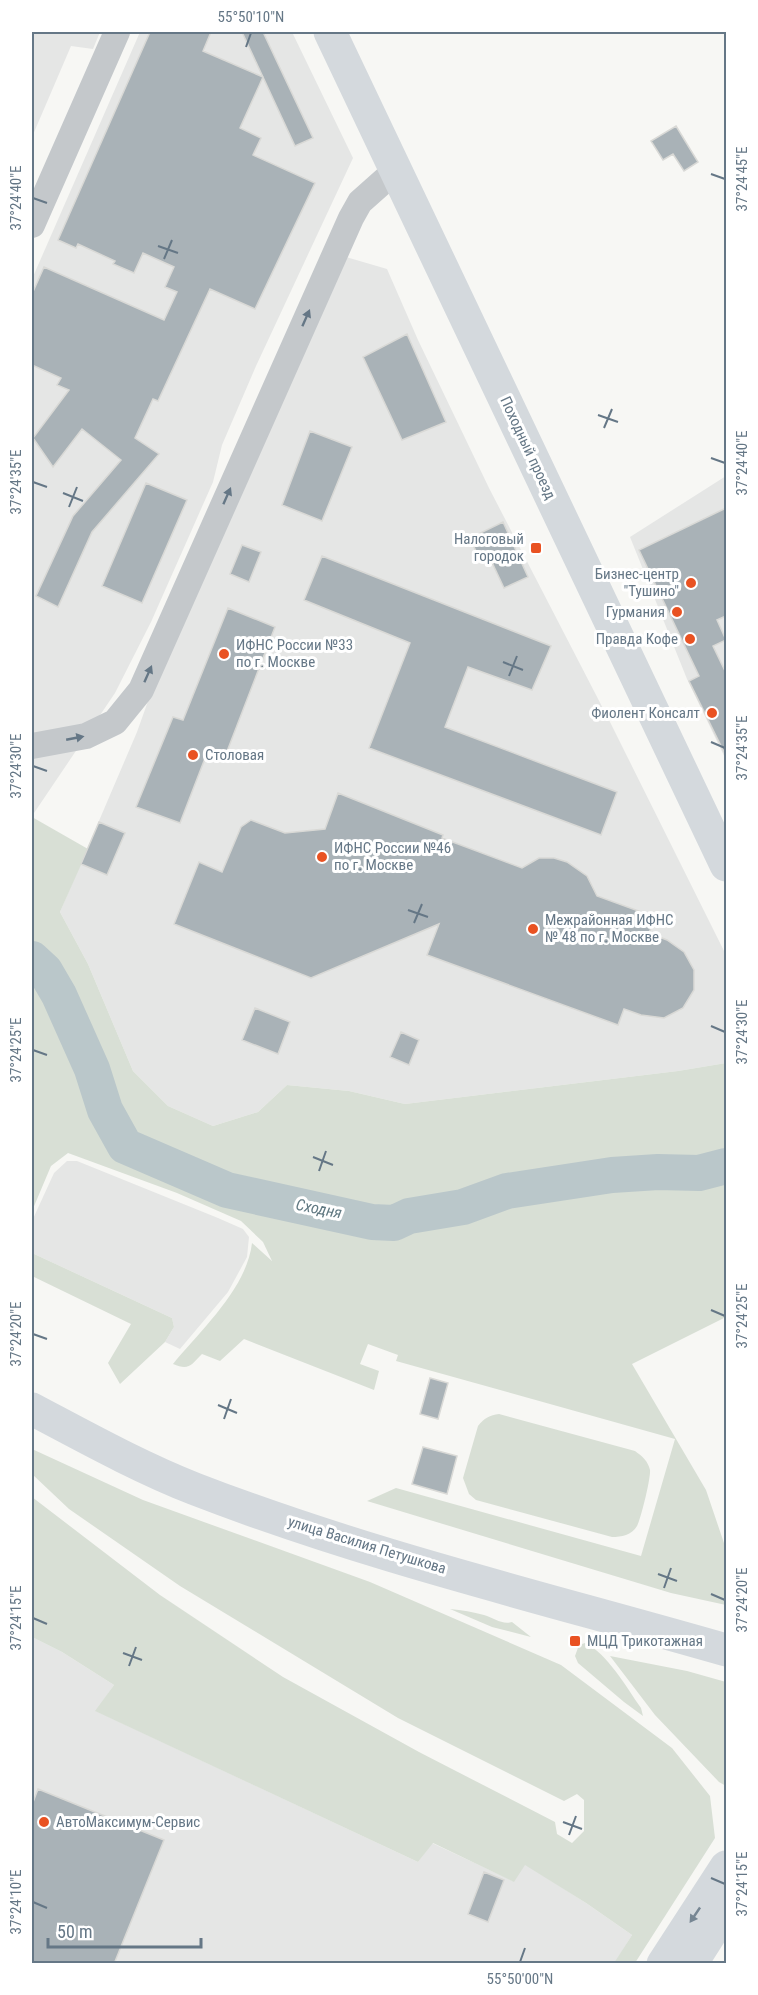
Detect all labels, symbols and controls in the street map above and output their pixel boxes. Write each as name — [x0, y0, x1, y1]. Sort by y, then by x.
text: 55°50'10"N — [218, 8, 284, 26]
text: 37°24'45"E — [733, 147, 751, 211]
text: 37°24'40"E — [7, 166, 25, 230]
one-way arrow — [302, 309, 311, 326]
street label: Походный проезд — [496, 394, 560, 502]
text: 37°24'40"E — [733, 431, 751, 495]
text: 37°24'35"E — [7, 450, 25, 514]
one-way arrow — [222, 486, 232, 504]
place label: Налоговый городок — [454, 530, 524, 565]
marker: Налоговый городок — [529, 541, 543, 555]
place label: Бизнес-центр "Тушино" — [595, 565, 679, 600]
marker: Бизнес-центр "Тушино" — [684, 576, 698, 590]
place label: Гурмания — [606, 603, 665, 621]
marker: Гурмания — [670, 605, 684, 619]
place label: Правда Кофе — [596, 630, 678, 648]
marker: Правда Кофе — [683, 632, 697, 646]
place label: ИФНС России №33 по г. Москве — [236, 636, 353, 671]
marker: ИФНС России №33 по г. Москве — [217, 647, 231, 661]
one-way arrow — [143, 665, 153, 683]
place label: Фиолент Консалт — [591, 704, 700, 722]
marker: Фиолент Консалт — [705, 706, 719, 720]
text: 37°24'35"E — [733, 716, 751, 780]
one-way arrow — [65, 733, 84, 742]
text: 37°24'30"E — [7, 734, 25, 798]
place label: Столовая — [205, 746, 264, 764]
marker: Столовая — [186, 748, 200, 762]
place label: ИФНС России №46 по г. Москве — [334, 839, 451, 874]
marker: ИФНС России №46 по г. Москве — [315, 850, 329, 864]
place label: Межрайонная ИФНС № 48 по г. Москве — [545, 911, 673, 946]
marker: Межрайонная ИФНС № 48 по г. Москве — [526, 922, 540, 936]
text: 37°24'30"E — [733, 1000, 751, 1064]
text: 37°24'25"E — [7, 1018, 25, 1082]
water label: Сходня — [294, 1195, 344, 1222]
text: 37°24'25"E — [733, 1284, 751, 1348]
text: 37°24'20"E — [7, 1302, 25, 1366]
street label: улица Василия Петушкова — [286, 1512, 448, 1578]
text: 37°24'20"E — [733, 1568, 751, 1632]
text: 37°24'15"E — [7, 1586, 25, 1650]
place label: МЦД Трикотажная — [587, 1632, 703, 1650]
marker: МЦД Трикотажная — [568, 1634, 582, 1648]
place label: АвтоМаксимум-Сервиc — [56, 1813, 200, 1831]
marker: АвтоМаксимум-Сервиc — [37, 1815, 51, 1829]
text: 37°24'15"E — [733, 1852, 751, 1916]
text: 37°24'10"E — [7, 1870, 25, 1934]
one-way arrow — [689, 1907, 700, 1924]
scale bar — [48, 1911, 201, 1949]
text: 50 m — [57, 1921, 92, 1942]
text: 55°50'00"N — [487, 1970, 553, 1988]

